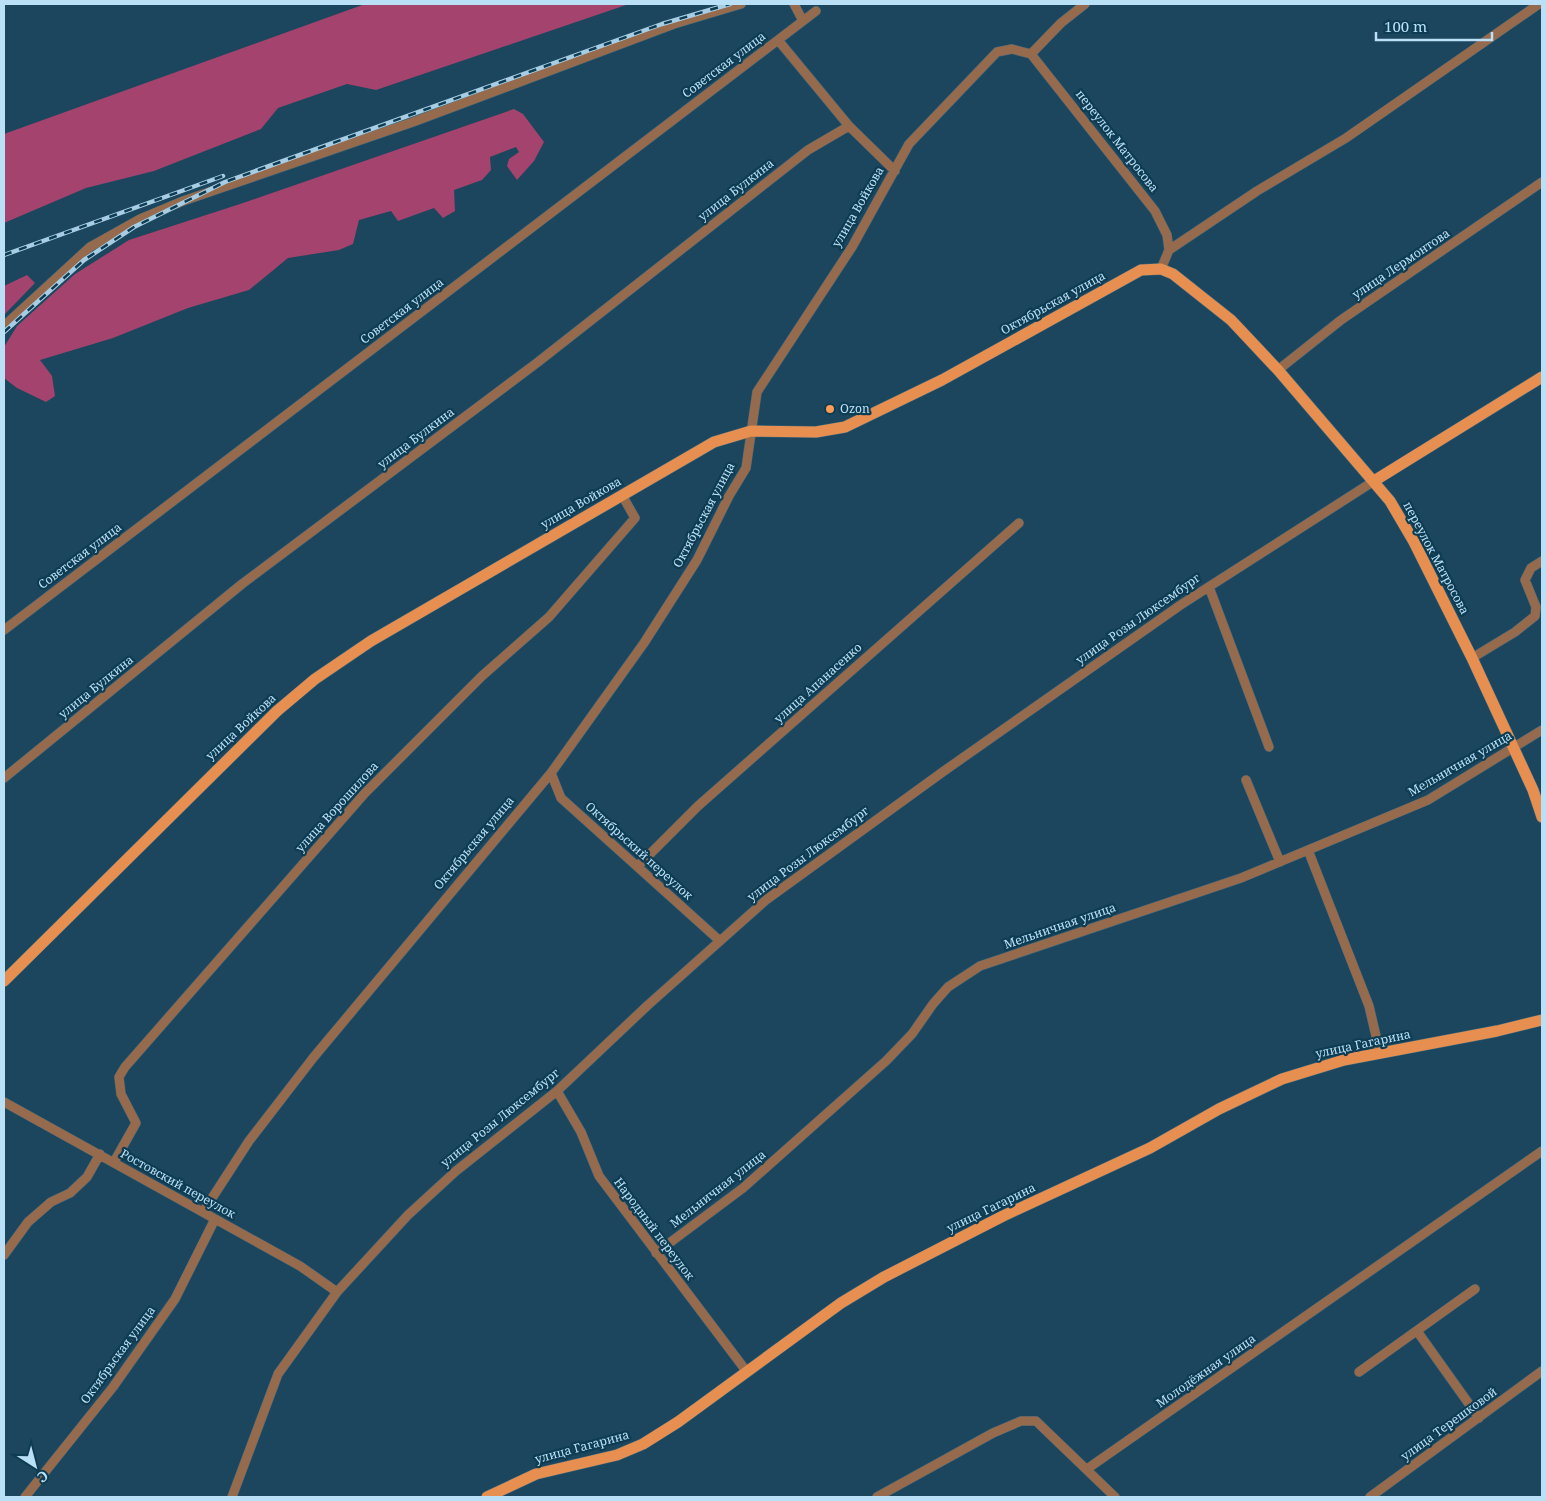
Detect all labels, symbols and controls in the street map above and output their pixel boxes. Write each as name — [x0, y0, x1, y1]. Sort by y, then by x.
scale bar — [1376, 10, 1492, 42]
text: 100 m — [1384, 16, 1427, 36]
street label: Советская улица — [678, 27, 769, 102]
street label: переулок Матросова — [1072, 86, 1163, 195]
street label: улица Булкина — [694, 154, 777, 225]
street label: улица Войкова — [828, 163, 888, 250]
street label: улица Лермонтова — [1348, 224, 1453, 303]
street label: Октябрьская улица — [997, 267, 1108, 338]
street label: Советская улица — [356, 273, 447, 348]
place label: Ozon — [840, 400, 870, 417]
street label: улица Булкина — [374, 403, 458, 472]
marker: Ozon — [824, 403, 836, 415]
street label: Октябрьская улица — [669, 459, 739, 570]
street label: улица Войкова — [537, 472, 624, 533]
street label: переулок Матросова — [1400, 498, 1473, 617]
street label: Советская улица — [34, 518, 125, 593]
street label: улица Розы Люксембург — [1072, 569, 1204, 668]
street label: улица Апанасенко — [770, 639, 865, 727]
street label: улица Булкина — [55, 651, 137, 722]
street label: улица Войкова — [202, 689, 280, 764]
street label: Мельничная улица — [1405, 727, 1515, 800]
street label: улица Ворошилова — [291, 757, 382, 856]
street label: Октябрьская улица — [429, 792, 518, 893]
street label: Октябрьский переулок — [582, 798, 697, 904]
street label: улица Розы Люксембург — [743, 802, 872, 905]
street label: Мельничная улица — [1002, 898, 1118, 953]
street label: улица Гагарина — [1314, 1025, 1412, 1062]
street label: улица Розы Люксембург — [437, 1064, 563, 1171]
street label: Ростовский переулок — [118, 1145, 240, 1223]
street label: Мельничная улица — [666, 1146, 769, 1231]
street label: Народный переулок — [610, 1174, 699, 1284]
street label: улица Гагарина — [943, 1179, 1038, 1236]
street label: Октябрьская улица — [76, 1302, 159, 1407]
street label: Молодёжная улица — [1153, 1330, 1259, 1411]
street label: улица Терешковой — [1397, 1383, 1500, 1464]
street label: улица Гагарина — [533, 1426, 631, 1467]
north arrow — [10, 1441, 60, 1491]
text: С — [34, 1467, 52, 1487]

